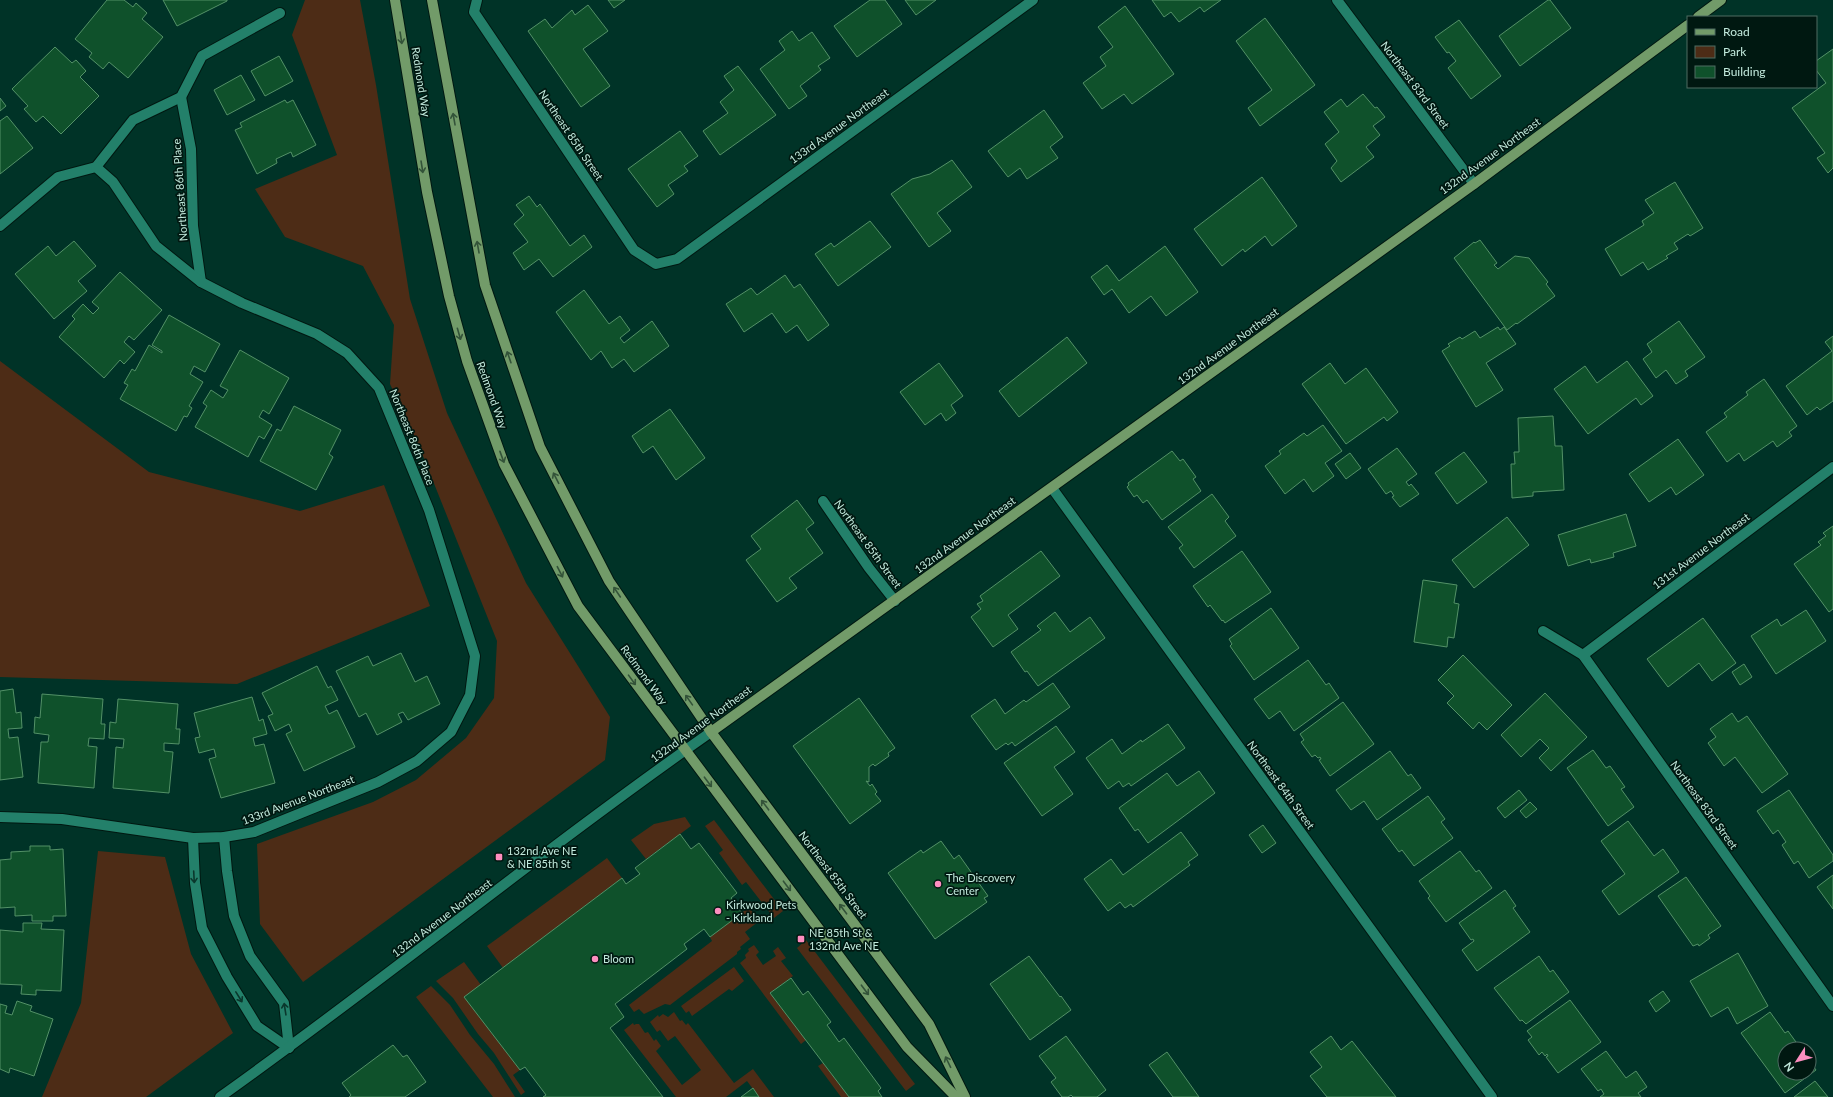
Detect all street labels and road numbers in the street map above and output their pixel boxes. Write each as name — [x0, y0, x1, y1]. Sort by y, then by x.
street label: Northeast 83rd Street — [1378, 39, 1452, 131]
street label: Redmond Way — [410, 46, 433, 118]
street label: 133rd Avenue Northeast — [787, 85, 891, 166]
street label: Northeast 85th Street — [536, 87, 606, 182]
street label: 132nd Avenue Northeast — [1437, 115, 1543, 197]
street label: Northeast 86th Place — [169, 138, 190, 242]
street label: 132nd Avenue Northeast — [1175, 305, 1281, 387]
street label: Redmond Way — [474, 359, 511, 430]
street label: Northeast 86th Place — [387, 387, 438, 487]
street label: 132nd Avenue Northeast — [912, 494, 1018, 576]
street label: Northeast 85th Street — [832, 497, 905, 590]
street label: 131st Avenue Northeast — [1650, 510, 1752, 591]
street label: Redmond Way — [618, 642, 671, 707]
street label: 132nd Avenue Northeast — [648, 683, 754, 765]
street label: Northeast 84th Street — [1245, 738, 1318, 831]
street label: Northeast 83rd Street — [1668, 758, 1741, 851]
street label: 133rd Avenue Northeast — [240, 772, 356, 827]
street label: Northeast 85th Street — [796, 828, 871, 921]
street label: 132nd Avenue Northeast — [389, 876, 494, 959]

